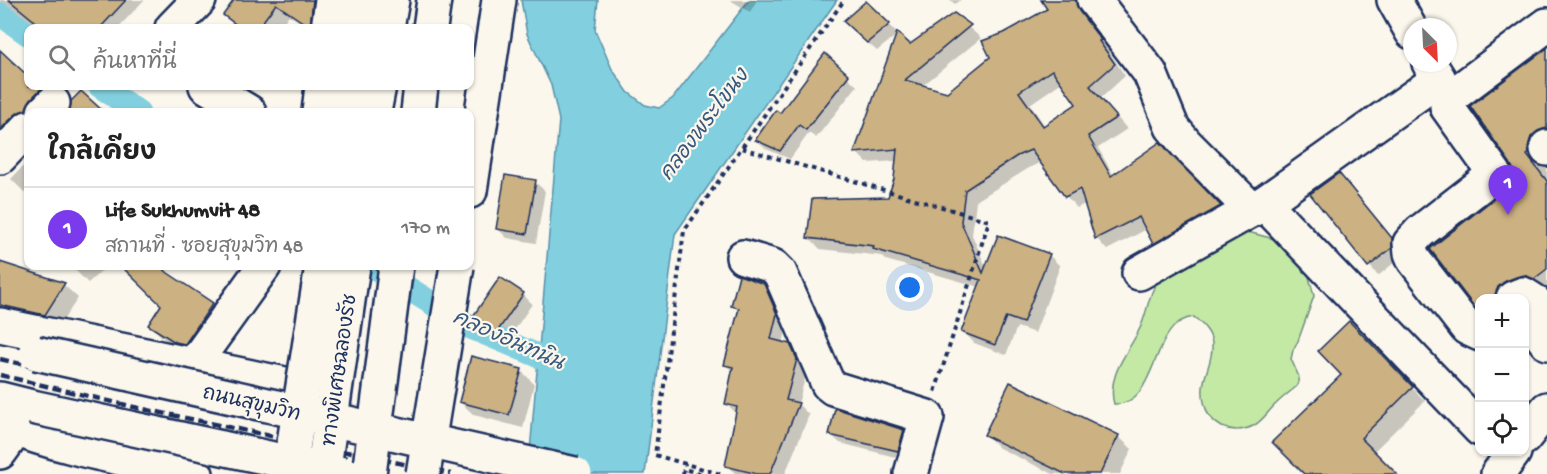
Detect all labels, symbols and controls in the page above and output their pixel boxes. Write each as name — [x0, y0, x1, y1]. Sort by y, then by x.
north arrow — [1403, 18, 1457, 72]
search box — [24, 24, 474, 90]
icon: search — [45, 41, 78, 74]
text: ค้นหาที่นี่ — [93, 51, 177, 77]
water label: คลองพระโขนง — [652, 61, 757, 187]
text: ใกล้เคียง — [48, 139, 156, 170]
pin: 1 — [1488, 166, 1528, 215]
text: Life Sukhumvit 48 — [105, 199, 260, 225]
text: 1 — [63, 218, 72, 241]
text: 170 m — [401, 218, 450, 241]
text: สถานที่ · ซอยสุขุมวิท 48 — [105, 237, 304, 260]
your location — [895, 273, 924, 302]
street label: ทางพิเศษฉลองรัช — [315, 292, 364, 448]
map controls — [1475, 294, 1529, 456]
button: + — [1475, 294, 1529, 348]
water label: คลองอินทนิน — [448, 304, 569, 378]
button: − — [1475, 348, 1529, 402]
street label: ถนนสุขุมวิท — [200, 379, 303, 429]
button: locate — [1475, 402, 1529, 456]

